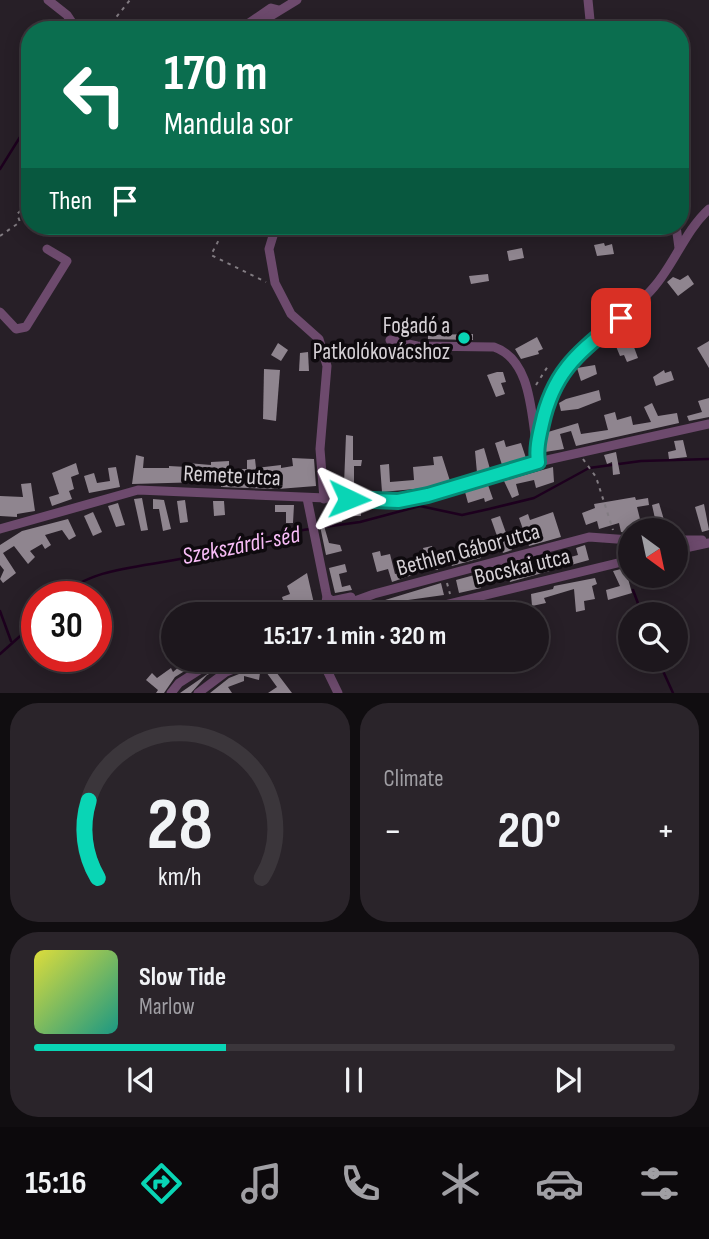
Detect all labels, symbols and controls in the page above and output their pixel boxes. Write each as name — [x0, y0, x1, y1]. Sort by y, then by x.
text: 170 m — [164, 45, 268, 104]
icon: left — [49, 49, 140, 140]
text: Mandula sor — [164, 105, 293, 144]
icon: arrive — [106, 182, 144, 220]
text: Then — [49, 186, 92, 217]
pin — [591, 288, 651, 348]
icon: arrive — [602, 299, 640, 337]
place label: Fogadó a Patkolókovácshoz — [313, 312, 450, 366]
marker: Fogadó a Patkolókovácshoz — [456, 330, 472, 346]
street label: Remete utca — [183, 459, 281, 493]
position arrow — [312, 462, 386, 536]
street label: Bethlen Gábor utca — [394, 517, 543, 583]
north arrow — [618, 518, 688, 588]
map controls — [618, 518, 688, 672]
water label: Szekszárdi-séd — [180, 520, 304, 571]
street label: Bocskai utca — [472, 542, 573, 592]
speed limit sign: 30 — [21, 581, 112, 672]
button: search — [618, 602, 688, 672]
text: 15:17 · 1 min · 320 m — [264, 621, 446, 652]
text: Climate — [384, 765, 443, 793]
text: 28 — [147, 783, 213, 871]
text: 20° — [497, 800, 561, 863]
text: − — [384, 809, 402, 854]
text: + — [656, 809, 675, 854]
text: km/h — [158, 862, 201, 893]
text: Slow Tide — [139, 962, 226, 993]
text: Marlow — [139, 993, 195, 1021]
icon: previous — [122, 1061, 160, 1099]
icon: pause — [335, 1061, 373, 1099]
icon: next — [549, 1061, 587, 1099]
icon: directions — [137, 1159, 186, 1208]
icon: music — [237, 1159, 286, 1208]
icon: phone — [336, 1159, 385, 1208]
icon: climate — [436, 1159, 485, 1208]
icon: car — [535, 1159, 584, 1208]
icon: filters — [635, 1159, 684, 1208]
text: 15:16 — [25, 1164, 87, 1203]

